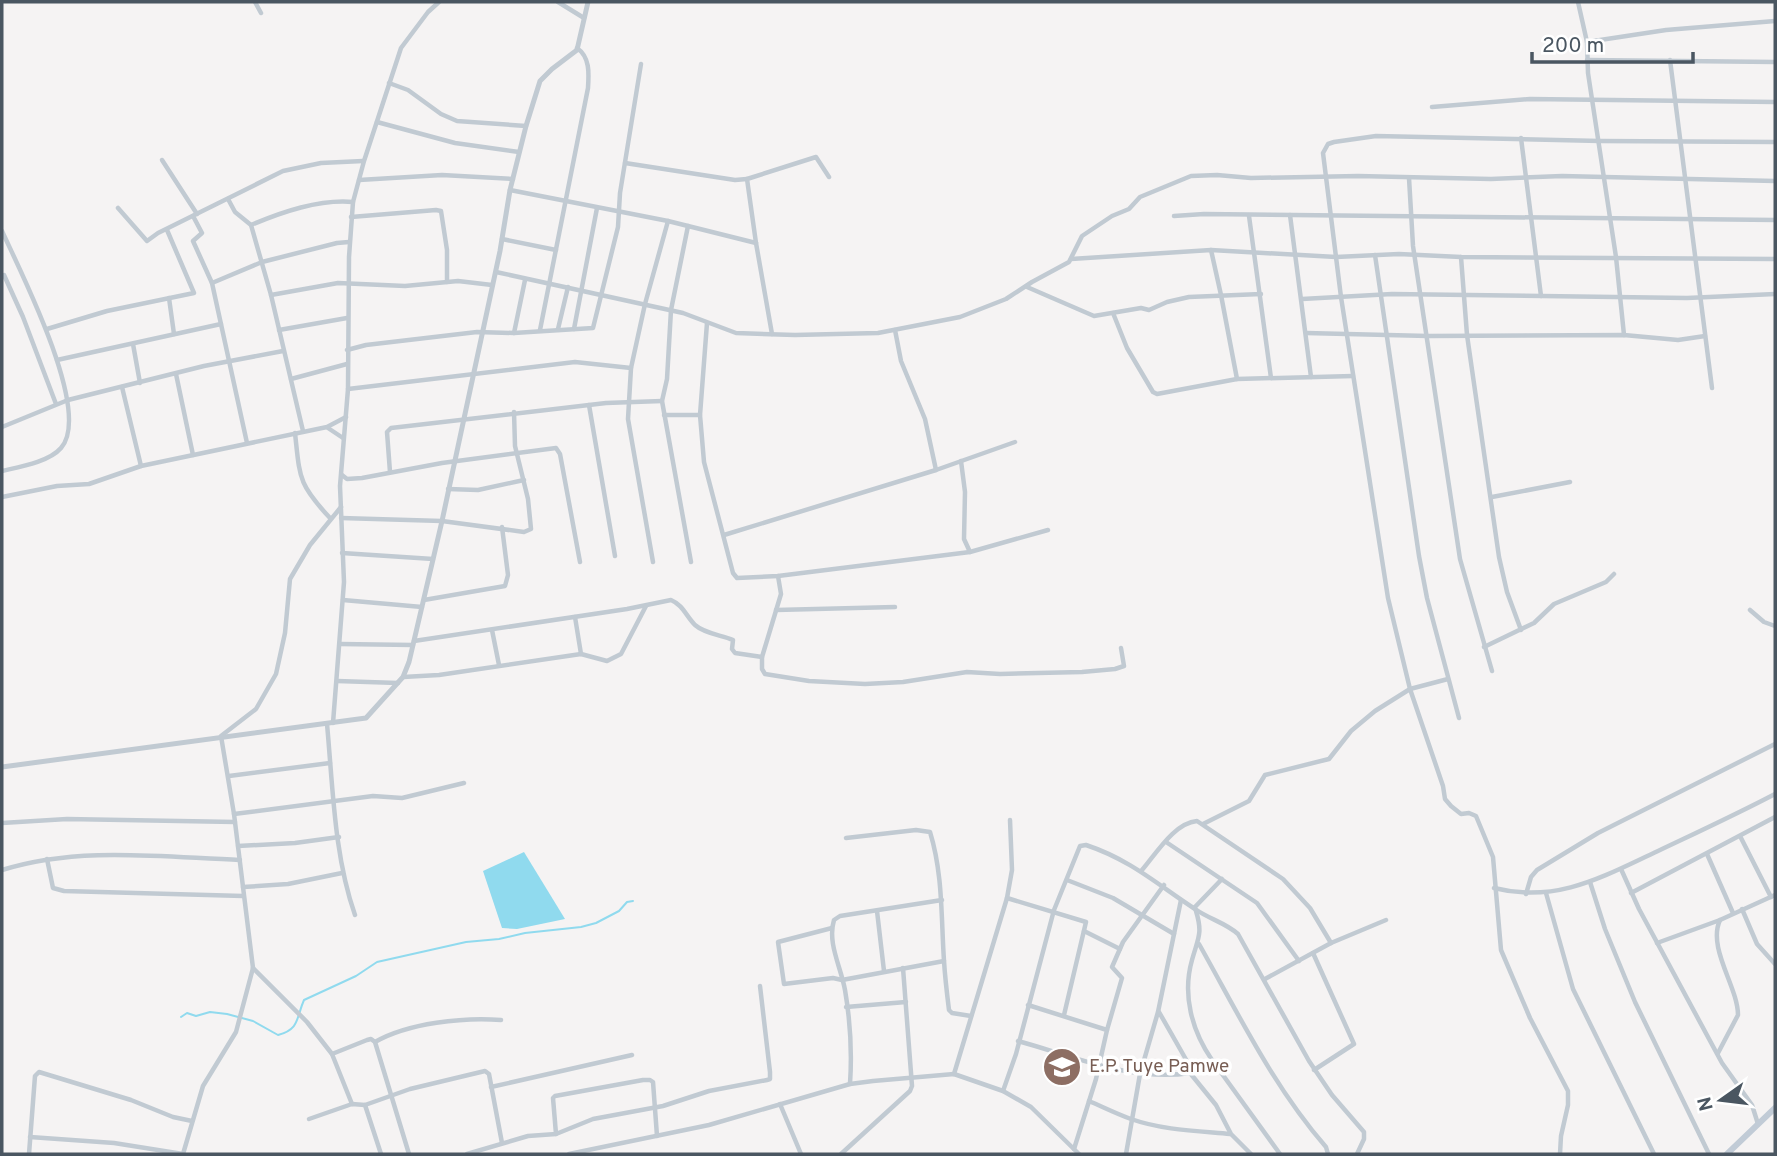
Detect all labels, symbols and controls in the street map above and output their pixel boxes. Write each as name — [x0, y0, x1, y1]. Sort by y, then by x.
scale bar — [1532, 21, 1693, 65]
text: 200 m — [1542, 33, 1604, 60]
school or university icon: E.P. Tuye Pamwe — [1041, 1046, 1083, 1088]
place label: E.P. Tuye Pamwe — [1089, 1055, 1229, 1079]
north arrow — [1686, 1065, 1756, 1135]
text: N — [1693, 1094, 1720, 1113]

